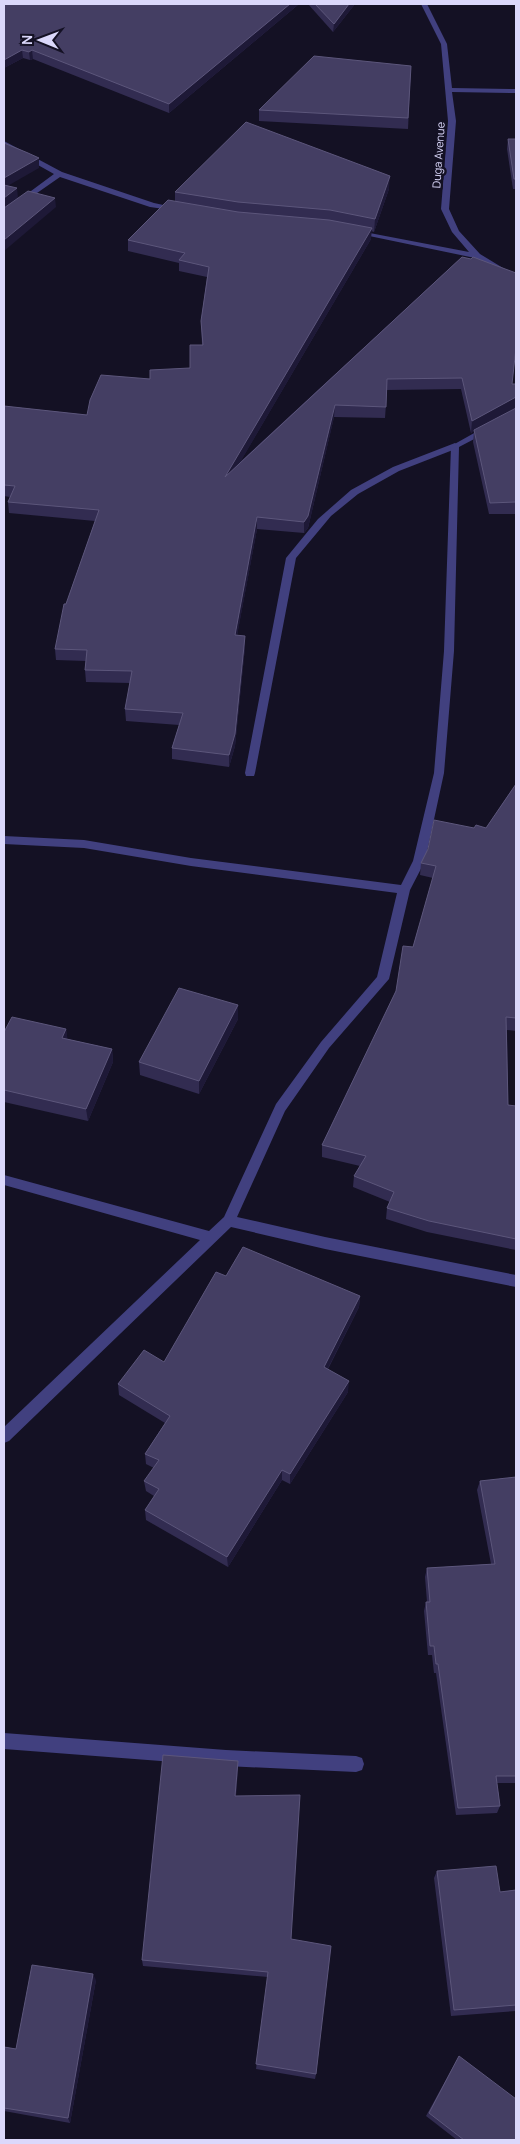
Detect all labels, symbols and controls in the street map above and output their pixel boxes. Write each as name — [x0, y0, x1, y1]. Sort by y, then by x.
north arrow — [15, 15, 65, 65]
text: N — [17, 35, 36, 45]
street label: Duga Avenue — [428, 121, 448, 189]

